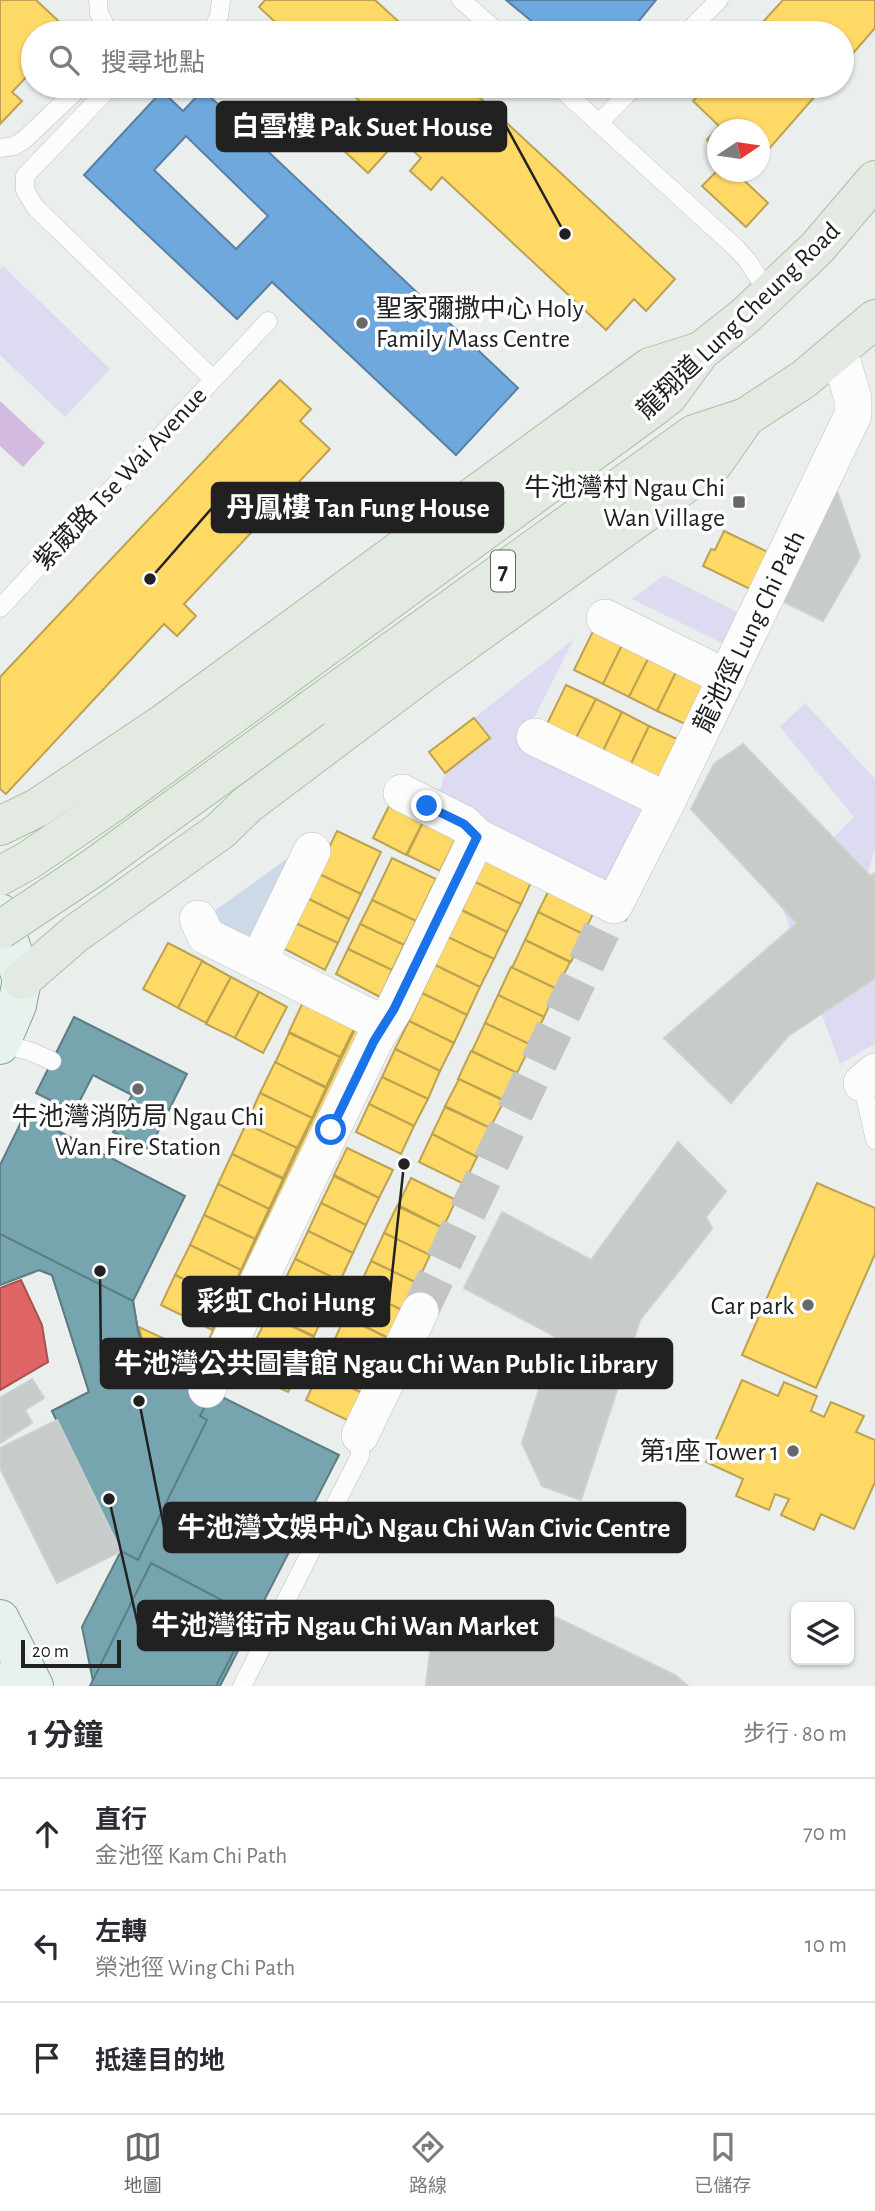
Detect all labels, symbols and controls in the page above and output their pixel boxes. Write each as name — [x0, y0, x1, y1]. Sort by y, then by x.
search box — [21, 21, 854, 98]
icon: search — [45, 41, 83, 79]
text: 搜尋地點 — [101, 50, 205, 76]
callout: 白雪樓 Pak Suet House — [217, 102, 506, 151]
text: 白雪樓 Pak Suet House — [231, 111, 493, 142]
north arrow — [707, 119, 770, 182]
street label: 龍翔道 Lung Cheung Road — [631, 216, 845, 424]
place label: 聖家彌撒中心 Holy Family Mass Centre — [376, 294, 584, 352]
marker: 聖家彌撒中心 Holy Family Mass Centre — [354, 315, 370, 331]
street label: 紫葳路 Tse Wai Avenue — [29, 382, 212, 575]
place label: 牛池灣村 Ngau Chi Wan Village — [524, 474, 725, 531]
callout: 丹鳳樓 Tan Fung House — [212, 483, 503, 532]
text: 丹鳳樓 Tan Fung House — [226, 493, 490, 523]
marker: 牛池灣村 Ngau Chi Wan Village — [731, 494, 747, 510]
street label: 龍池徑 Lung Chi Path — [688, 526, 810, 736]
road number: 7 — [491, 550, 515, 592]
route end — [411, 790, 442, 821]
marker: 牛池灣消防局 Ngau Chi Wan Fire Station — [130, 1081, 146, 1097]
place label: 牛池灣消防局 Ngau Chi Wan Fire Station — [12, 1103, 264, 1160]
route start — [315, 1114, 346, 1145]
callout: 彩虹 Choi Hung — [183, 1277, 389, 1326]
text: 彩虹 Choi Hung — [197, 1287, 376, 1317]
place label: Car park — [711, 1293, 794, 1319]
marker: Car park — [800, 1297, 816, 1313]
callout: 牛池灣公共圖書館 Ngau Chi Wan Public Library — [101, 1339, 672, 1388]
text: 牛池灣公共圖書館 Ngau Chi Wan Public Library — [114, 1349, 658, 1379]
place label: 第1座 Tower 1 — [640, 1437, 779, 1465]
marker: 第1座 Tower 1 — [785, 1443, 801, 1459]
callout: 牛池灣文娛中心 Ngau Chi Wan Civic Centre — [164, 1503, 685, 1552]
text: 牛池灣文娛中心 Ngau Chi Wan Civic Centre — [177, 1512, 671, 1543]
callout: 牛池灣街市 Ngau Chi Wan Market — [138, 1601, 553, 1650]
map controls — [791, 1602, 854, 1665]
button: layers — [791, 1602, 854, 1665]
text: 牛池灣街市 Ngau Chi Wan Market — [151, 1610, 539, 1641]
scale bar — [21, 1637, 121, 1669]
text: 20 m — [32, 1642, 69, 1661]
text: 1 分鐘 — [28, 1721, 103, 1751]
text: 步行 · 80 m — [743, 1723, 847, 1746]
text: 直行 — [95, 1807, 147, 1833]
icon: ahead — [28, 1815, 66, 1853]
text: 70 m — [803, 1822, 847, 1845]
text: 金池徑 Kam Chi Path — [95, 1845, 287, 1868]
text: 左轉 — [95, 1919, 147, 1945]
icon: left — [28, 1927, 66, 1965]
text: 10 m — [805, 1934, 847, 1957]
text: 榮池徑 Wing Chi Path — [95, 1957, 295, 1980]
icon: arrive — [28, 2039, 66, 2077]
text: 抵達目的地 — [95, 2048, 225, 2074]
tab: 地圖 — [124, 2128, 162, 2198]
tab: 路線 — [409, 2128, 447, 2198]
tab: 已儲存 — [694, 2128, 751, 2198]

